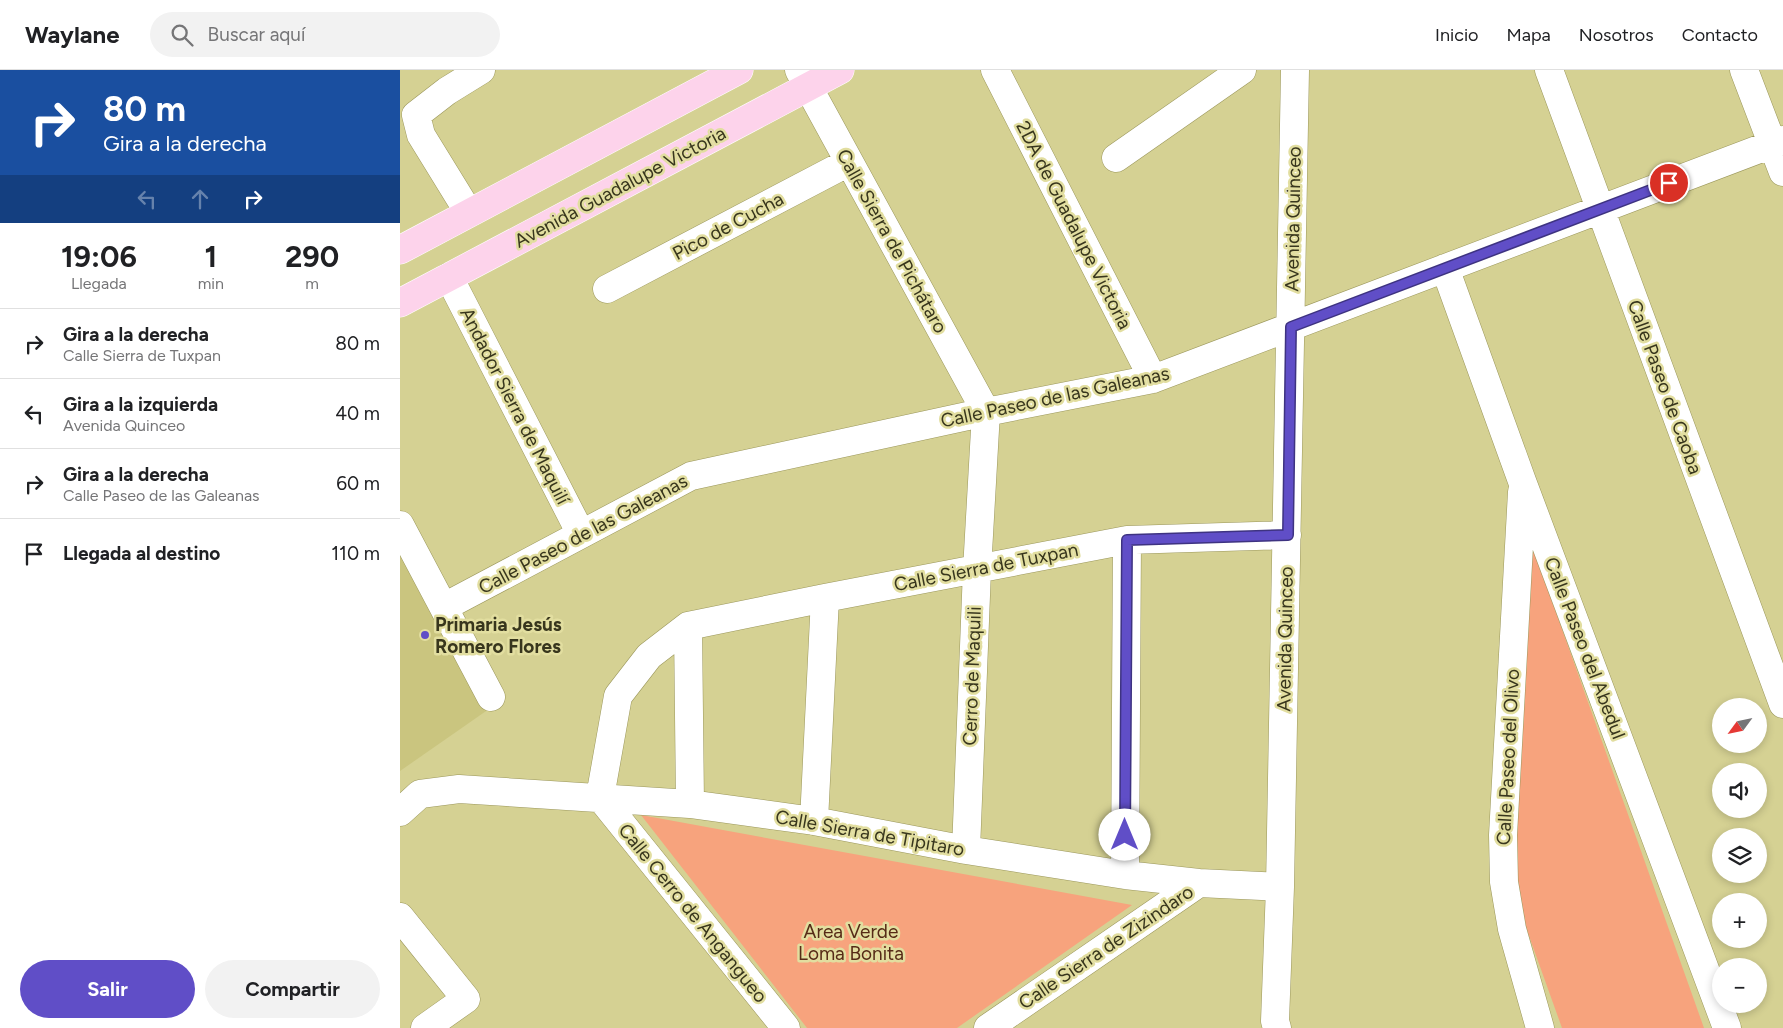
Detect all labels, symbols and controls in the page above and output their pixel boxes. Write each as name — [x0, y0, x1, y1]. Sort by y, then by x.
search box — [150, 12, 500, 57]
text: Waylane — [25, 20, 120, 49]
icon: search — [168, 21, 196, 49]
text: Buscar aquí — [208, 23, 305, 46]
text: Inicio — [1435, 24, 1479, 46]
text: Mapa — [1507, 24, 1551, 46]
text: Nosotros — [1579, 24, 1654, 46]
text: Contacto — [1682, 24, 1758, 46]
text: 80 m — [103, 88, 186, 130]
icon: right — [20, 90, 85, 155]
street label: 2DA de Guadalupe Victoria — [1011, 117, 1137, 333]
street label: Avenida Guadalupe Victoria — [510, 121, 730, 253]
text: Gira a la derecha — [103, 130, 267, 157]
street label: Calle Sierra de Pichátaro — [832, 145, 952, 337]
street label: Avenida Quinceo — [1280, 146, 1306, 292]
pin — [1648, 162, 1690, 204]
icon: arrive — [1655, 169, 1683, 197]
icon: left — [133, 185, 161, 213]
icon: ahead — [186, 185, 214, 213]
icon: right — [239, 185, 267, 213]
street label: Pico de Cucha — [669, 187, 787, 265]
text: 19:06 — [61, 238, 137, 275]
text: 1 — [205, 238, 217, 275]
text: 290 — [285, 238, 339, 275]
text: Llegada — [71, 274, 127, 293]
text: min — [198, 274, 224, 293]
text: m — [305, 274, 319, 293]
street label: Calle Paseo de Caoba — [1623, 297, 1707, 477]
street label: Andador Sierra de Maquilí — [455, 304, 575, 510]
text: Gira a la derecha — [63, 323, 209, 346]
icon: right — [20, 330, 48, 358]
text: 80 m — [335, 332, 380, 355]
text: Calle Sierra de Tuxpan — [63, 346, 221, 365]
street label: Calle Paseo de las Galeanas — [938, 361, 1172, 433]
text: Gira a la izquierda — [63, 393, 218, 416]
icon: left — [20, 400, 48, 428]
text: 40 m — [335, 402, 380, 425]
text: Avenida Quinceo — [63, 416, 185, 435]
text: Gira a la derecha — [63, 463, 209, 486]
street label: Calle Paseo de las Galeanas — [475, 469, 692, 599]
icon: right — [20, 470, 48, 498]
text: 60 m — [336, 472, 380, 495]
text: Calle Paseo de las Galeanas — [63, 486, 260, 505]
street label: Calle Sierra de Tuxpan — [892, 538, 1080, 596]
icon: arrive — [20, 540, 48, 568]
text: Llegada al destino — [63, 542, 220, 565]
text: 110 m — [331, 542, 380, 565]
street label: Calle Paseo del Abedul — [1540, 554, 1630, 742]
street label: Avenida Quinceo — [1272, 566, 1298, 712]
street label: Cerro de Maquili — [958, 606, 986, 746]
place label: Primaria Jesús Romero Flores — [435, 613, 562, 658]
marker: Primaria Jesús Romero Flores — [419, 629, 431, 641]
street label: Calle Paseo del Olivo — [1492, 668, 1524, 846]
north arrow — [1712, 698, 1768, 752]
map controls — [1712, 698, 1767, 1013]
button: sound — [1712, 763, 1767, 818]
street label: Calle Sierra de Tipitaro — [774, 805, 966, 861]
position arrow — [1098, 808, 1150, 860]
street label: Calle Cerro de Angangueo — [614, 819, 772, 1007]
button: layers — [1712, 828, 1767, 883]
street label: Calle Sierra de Zizindaro — [1014, 880, 1198, 1014]
button: + — [1712, 893, 1767, 948]
park label: Area Verde Loma Bonita — [798, 920, 904, 965]
button: − — [1712, 958, 1767, 1013]
button: Salir — [20, 960, 195, 1018]
button: Compartir — [205, 960, 380, 1018]

